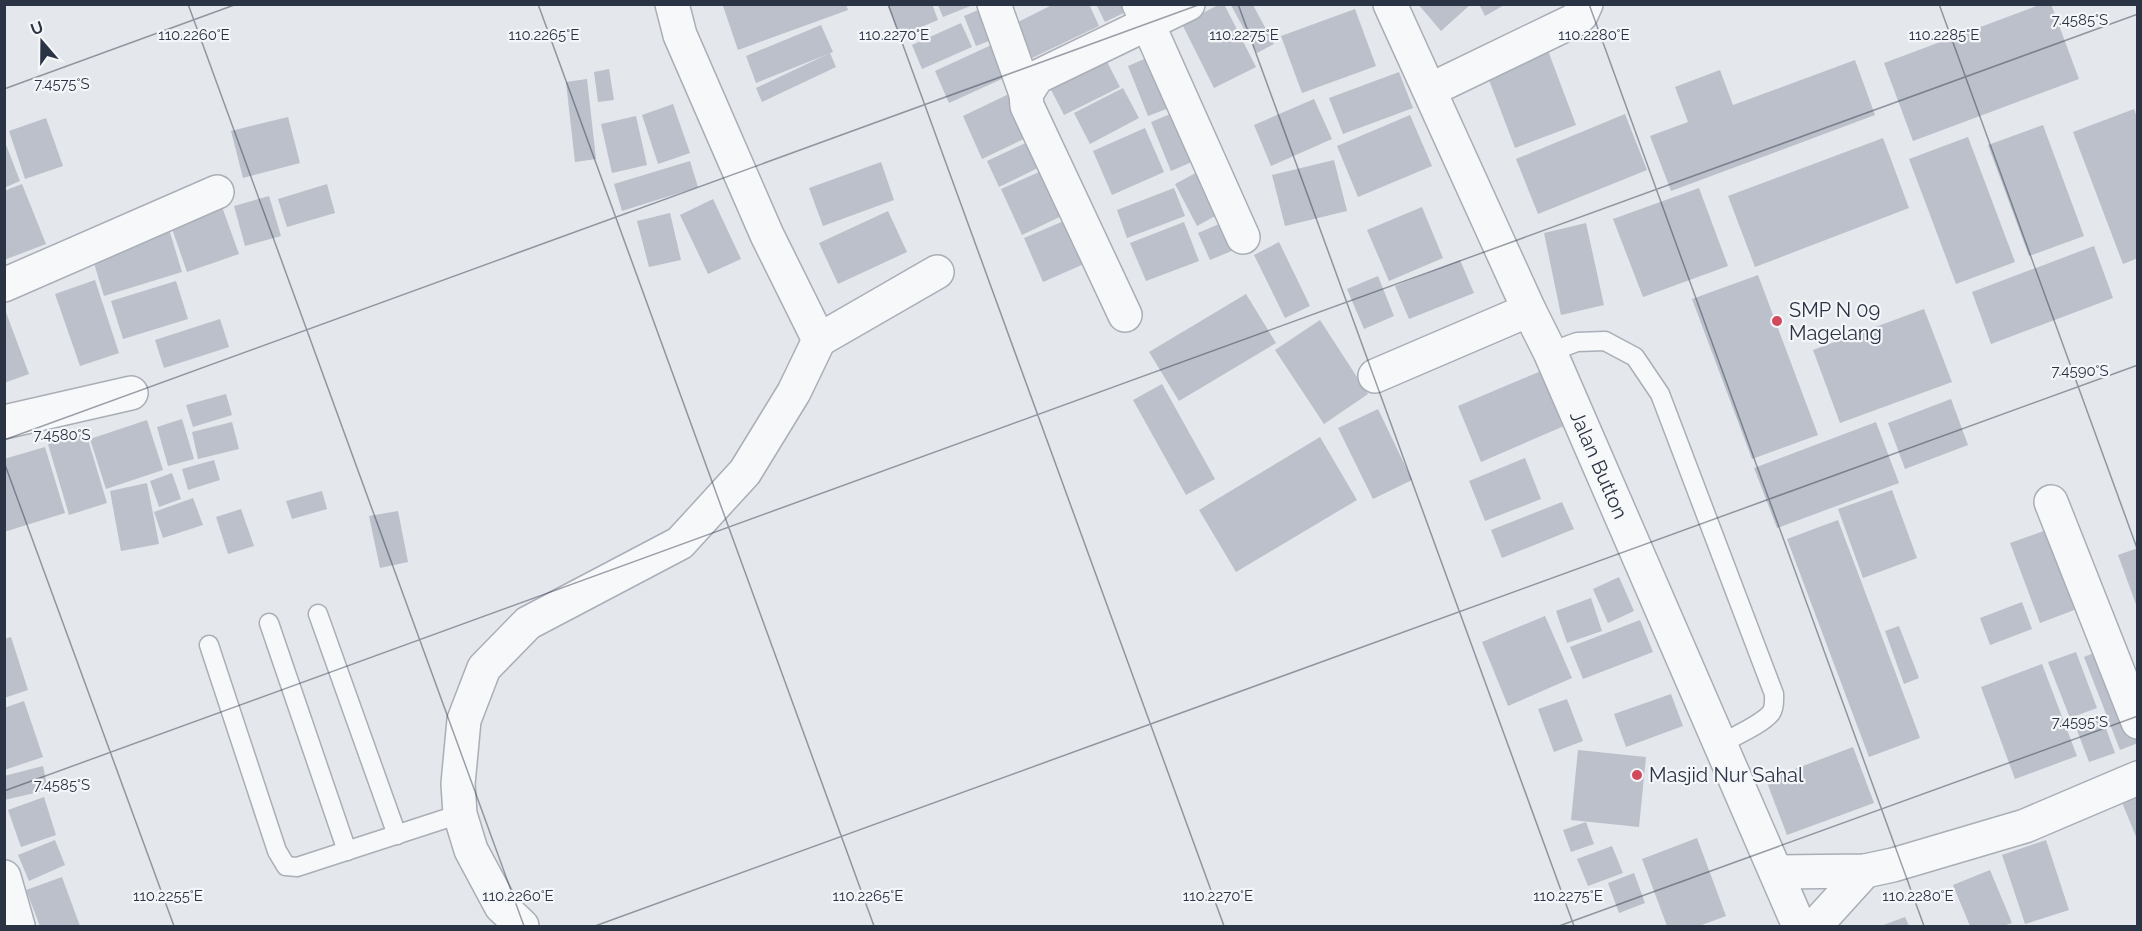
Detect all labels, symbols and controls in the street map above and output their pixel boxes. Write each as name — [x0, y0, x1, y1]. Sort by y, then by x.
text: 7.4585°S — [2052, 11, 2108, 29]
north arrow — [12, 12, 72, 72]
text: U — [28, 17, 46, 39]
text: 110.2260°E — [158, 26, 230, 44]
text: 110.2265°E — [509, 26, 579, 44]
text: 110.2270°E — [859, 26, 929, 44]
text: 110.2275°E — [1209, 26, 1279, 44]
text: 110.2280°E — [1558, 26, 1630, 44]
text: 110.2285°E — [1909, 26, 1979, 44]
text: 7.4575°S — [34, 75, 90, 93]
place label: SMP N 09 Magelang — [1789, 298, 1882, 345]
marker: SMP N 09 Magelang — [1770, 314, 1784, 328]
text: 7.4590°S — [2051, 362, 2109, 380]
street label: Jalan Button — [1565, 407, 1633, 523]
text: 7.4580°S — [33, 426, 91, 444]
text: 7.4595°S — [2052, 713, 2108, 731]
place label: Masjid Nur Sahal — [1649, 763, 1804, 787]
marker: Masjid Nur Sahal — [1630, 768, 1644, 782]
text: 7.4585°S — [34, 776, 90, 794]
text: 110.2255°E — [133, 887, 203, 905]
text: 110.2260°E — [482, 887, 554, 905]
text: 110.2265°E — [833, 887, 903, 905]
text: 110.2270°E — [1183, 887, 1253, 905]
text: 110.2275°E — [1533, 887, 1603, 905]
text: 110.2280°E — [1882, 887, 1954, 905]

